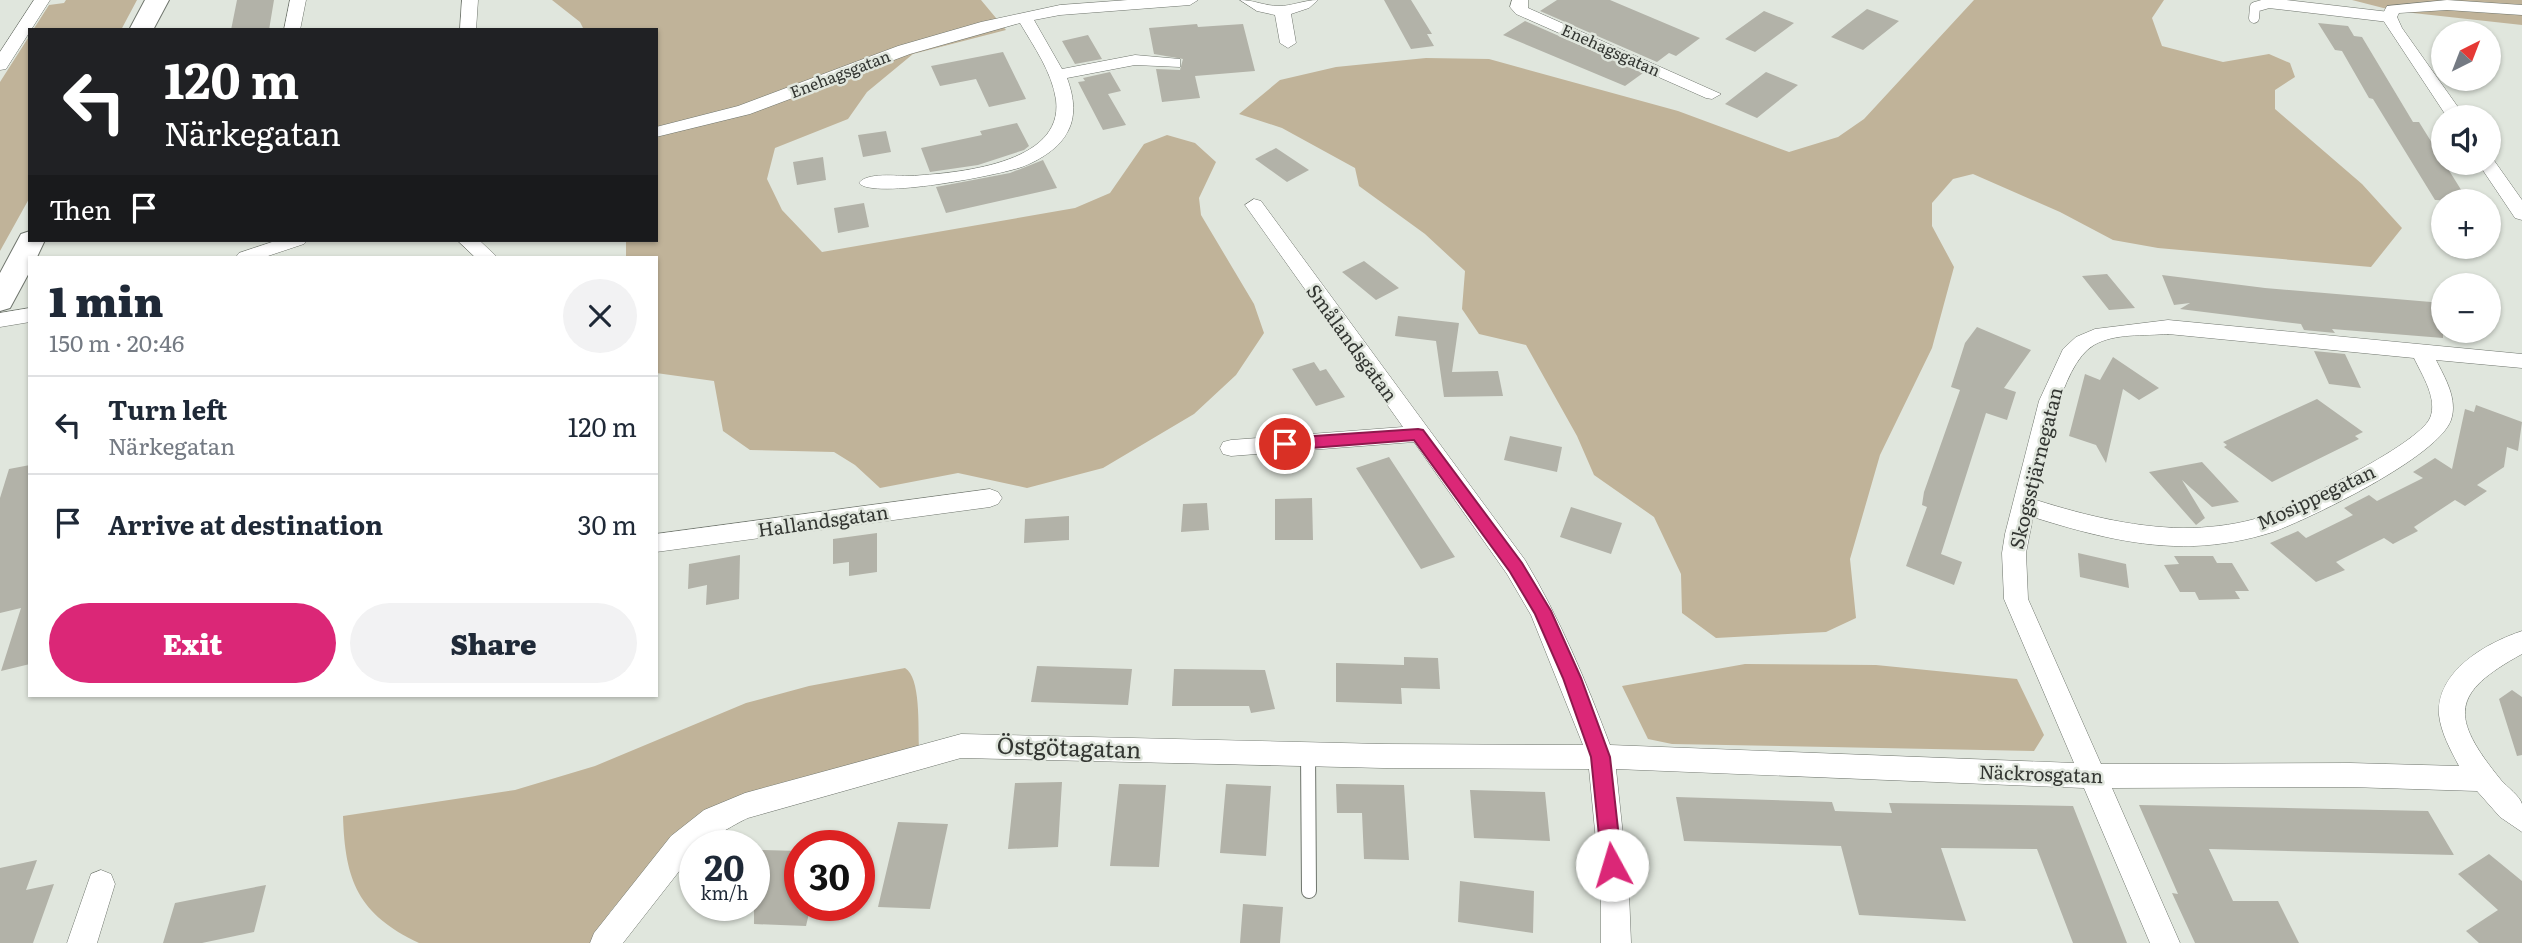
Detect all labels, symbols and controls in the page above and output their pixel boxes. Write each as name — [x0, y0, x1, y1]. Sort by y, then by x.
street label: Enehagsgatan — [1558, 17, 1665, 82]
north arrow — [2431, 21, 2501, 91]
map controls — [2431, 21, 2501, 343]
text: 120 m — [164, 41, 299, 114]
street label: Enehagsgatan — [786, 43, 894, 103]
icon: left — [49, 56, 140, 147]
button: sound — [2431, 105, 2501, 175]
text: Närkegatan — [164, 108, 341, 156]
text: Then — [49, 189, 111, 228]
icon: arrive — [125, 189, 163, 227]
button: + — [2431, 189, 2501, 259]
text: 1 min — [49, 268, 164, 330]
button: − — [2431, 273, 2501, 343]
street label: Smålandsgatan — [1301, 278, 1405, 407]
button: close — [563, 279, 637, 353]
text: 150 m · 20:46 — [49, 325, 184, 359]
street label: Skogsstjärnegatan — [2001, 384, 2069, 552]
text: Turn left — [108, 389, 227, 428]
icon: left — [49, 406, 87, 444]
text: 120 m — [568, 406, 637, 445]
pin — [1255, 414, 1315, 474]
icon: arrive — [1266, 425, 1304, 463]
text: Närkegatan — [108, 428, 235, 462]
street label: Mosippegatan — [2252, 456, 2379, 536]
street label: Hallandsgatan — [756, 497, 890, 543]
icon: arrive — [49, 504, 87, 542]
text: Arrive at destination — [108, 504, 383, 543]
text: 30 m — [577, 504, 637, 543]
button: Exit — [49, 603, 336, 683]
button: Share — [350, 603, 637, 683]
street label: Östgötagatan — [996, 726, 1142, 766]
street label: Näckrosgatan — [1978, 757, 2104, 789]
position arrow — [1575, 828, 1649, 902]
speed limit sign: 30 — [784, 830, 875, 921]
text: 20 — [704, 840, 745, 892]
text: km/h — [701, 879, 748, 906]

